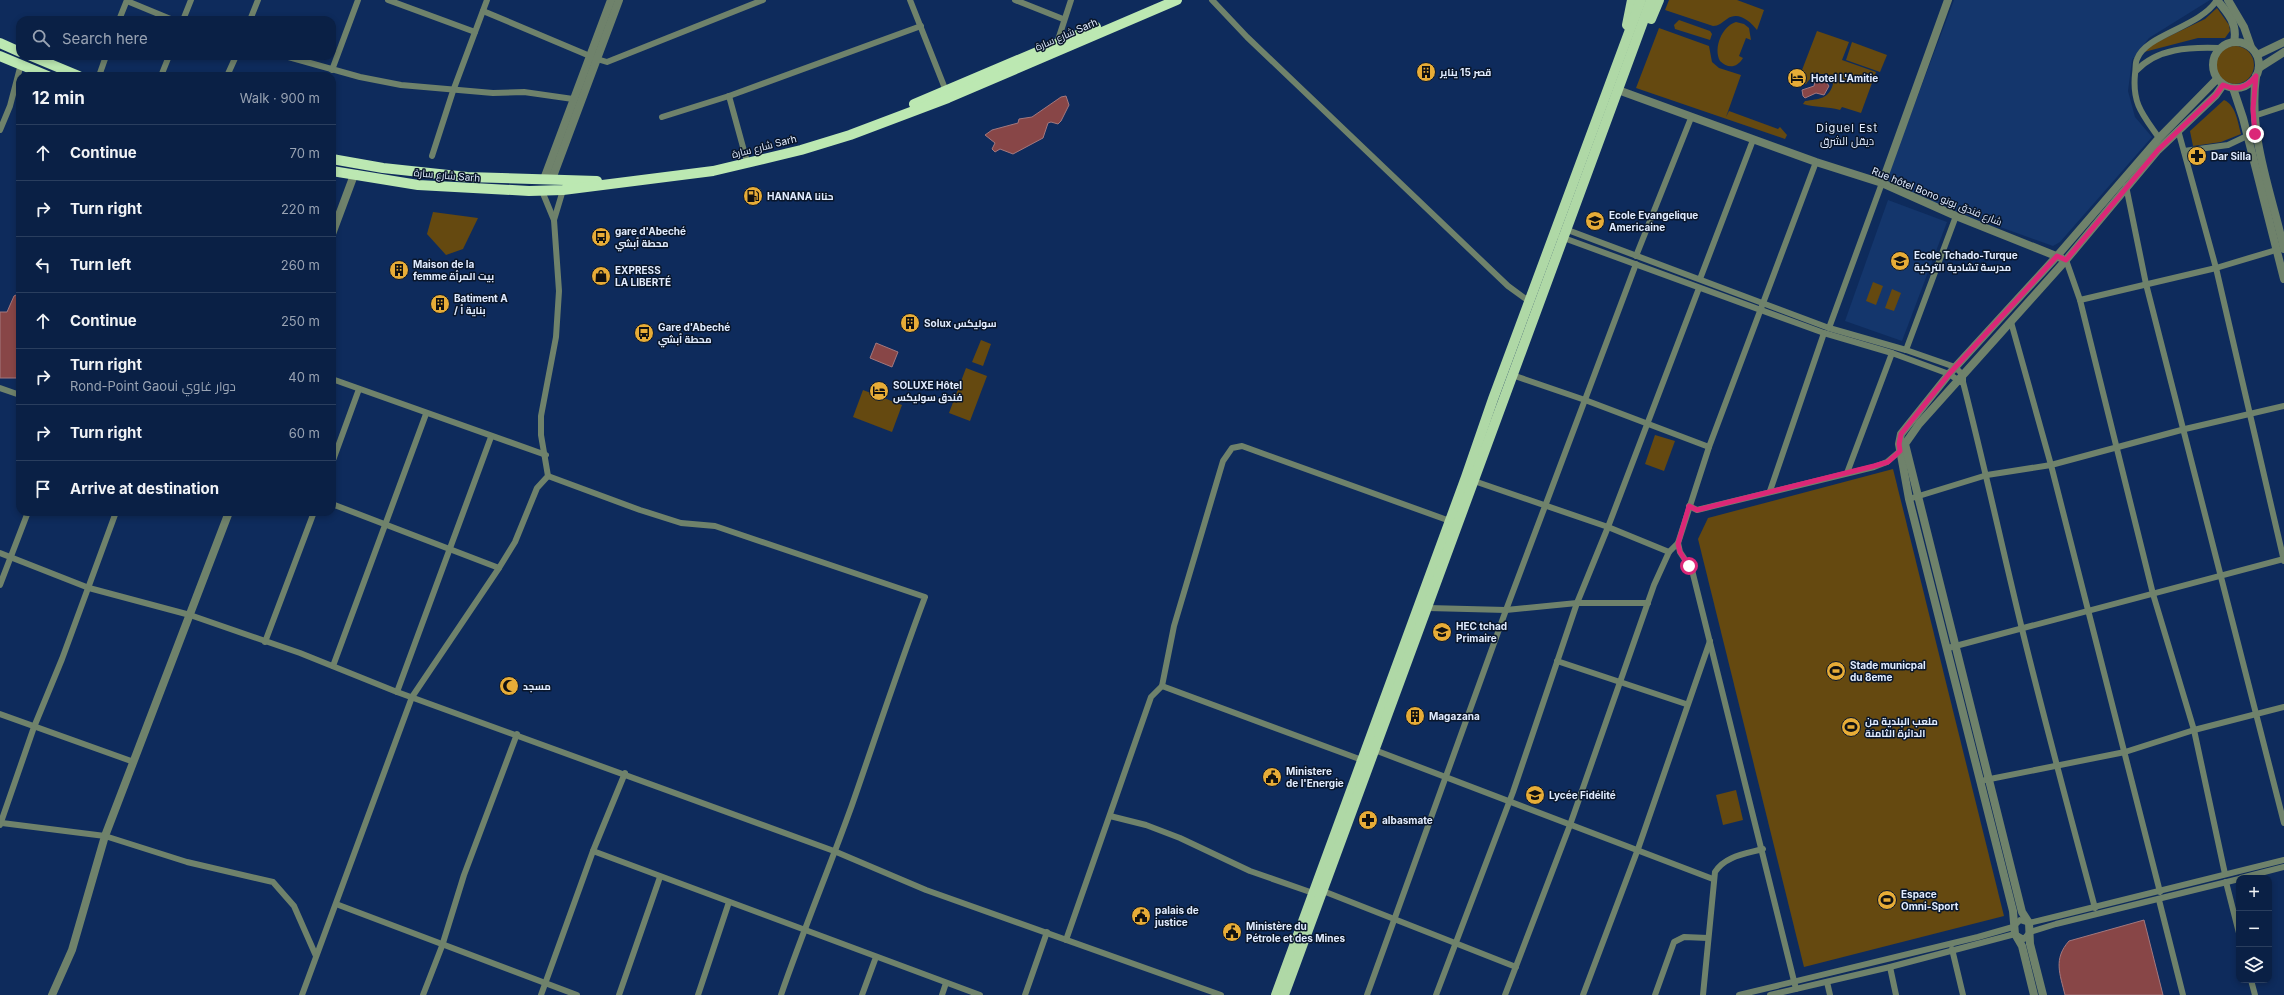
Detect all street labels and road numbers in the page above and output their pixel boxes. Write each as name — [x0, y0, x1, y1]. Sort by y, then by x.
street label: شارع سارة Sarh — [1033, 15, 1099, 53]
street label: شارع سارة Sarh — [730, 132, 798, 161]
street label: Rue hôtel Bono شارع فندق بونو — [1870, 164, 2004, 229]
street label: شارع سارة Sarh — [413, 166, 481, 185]

